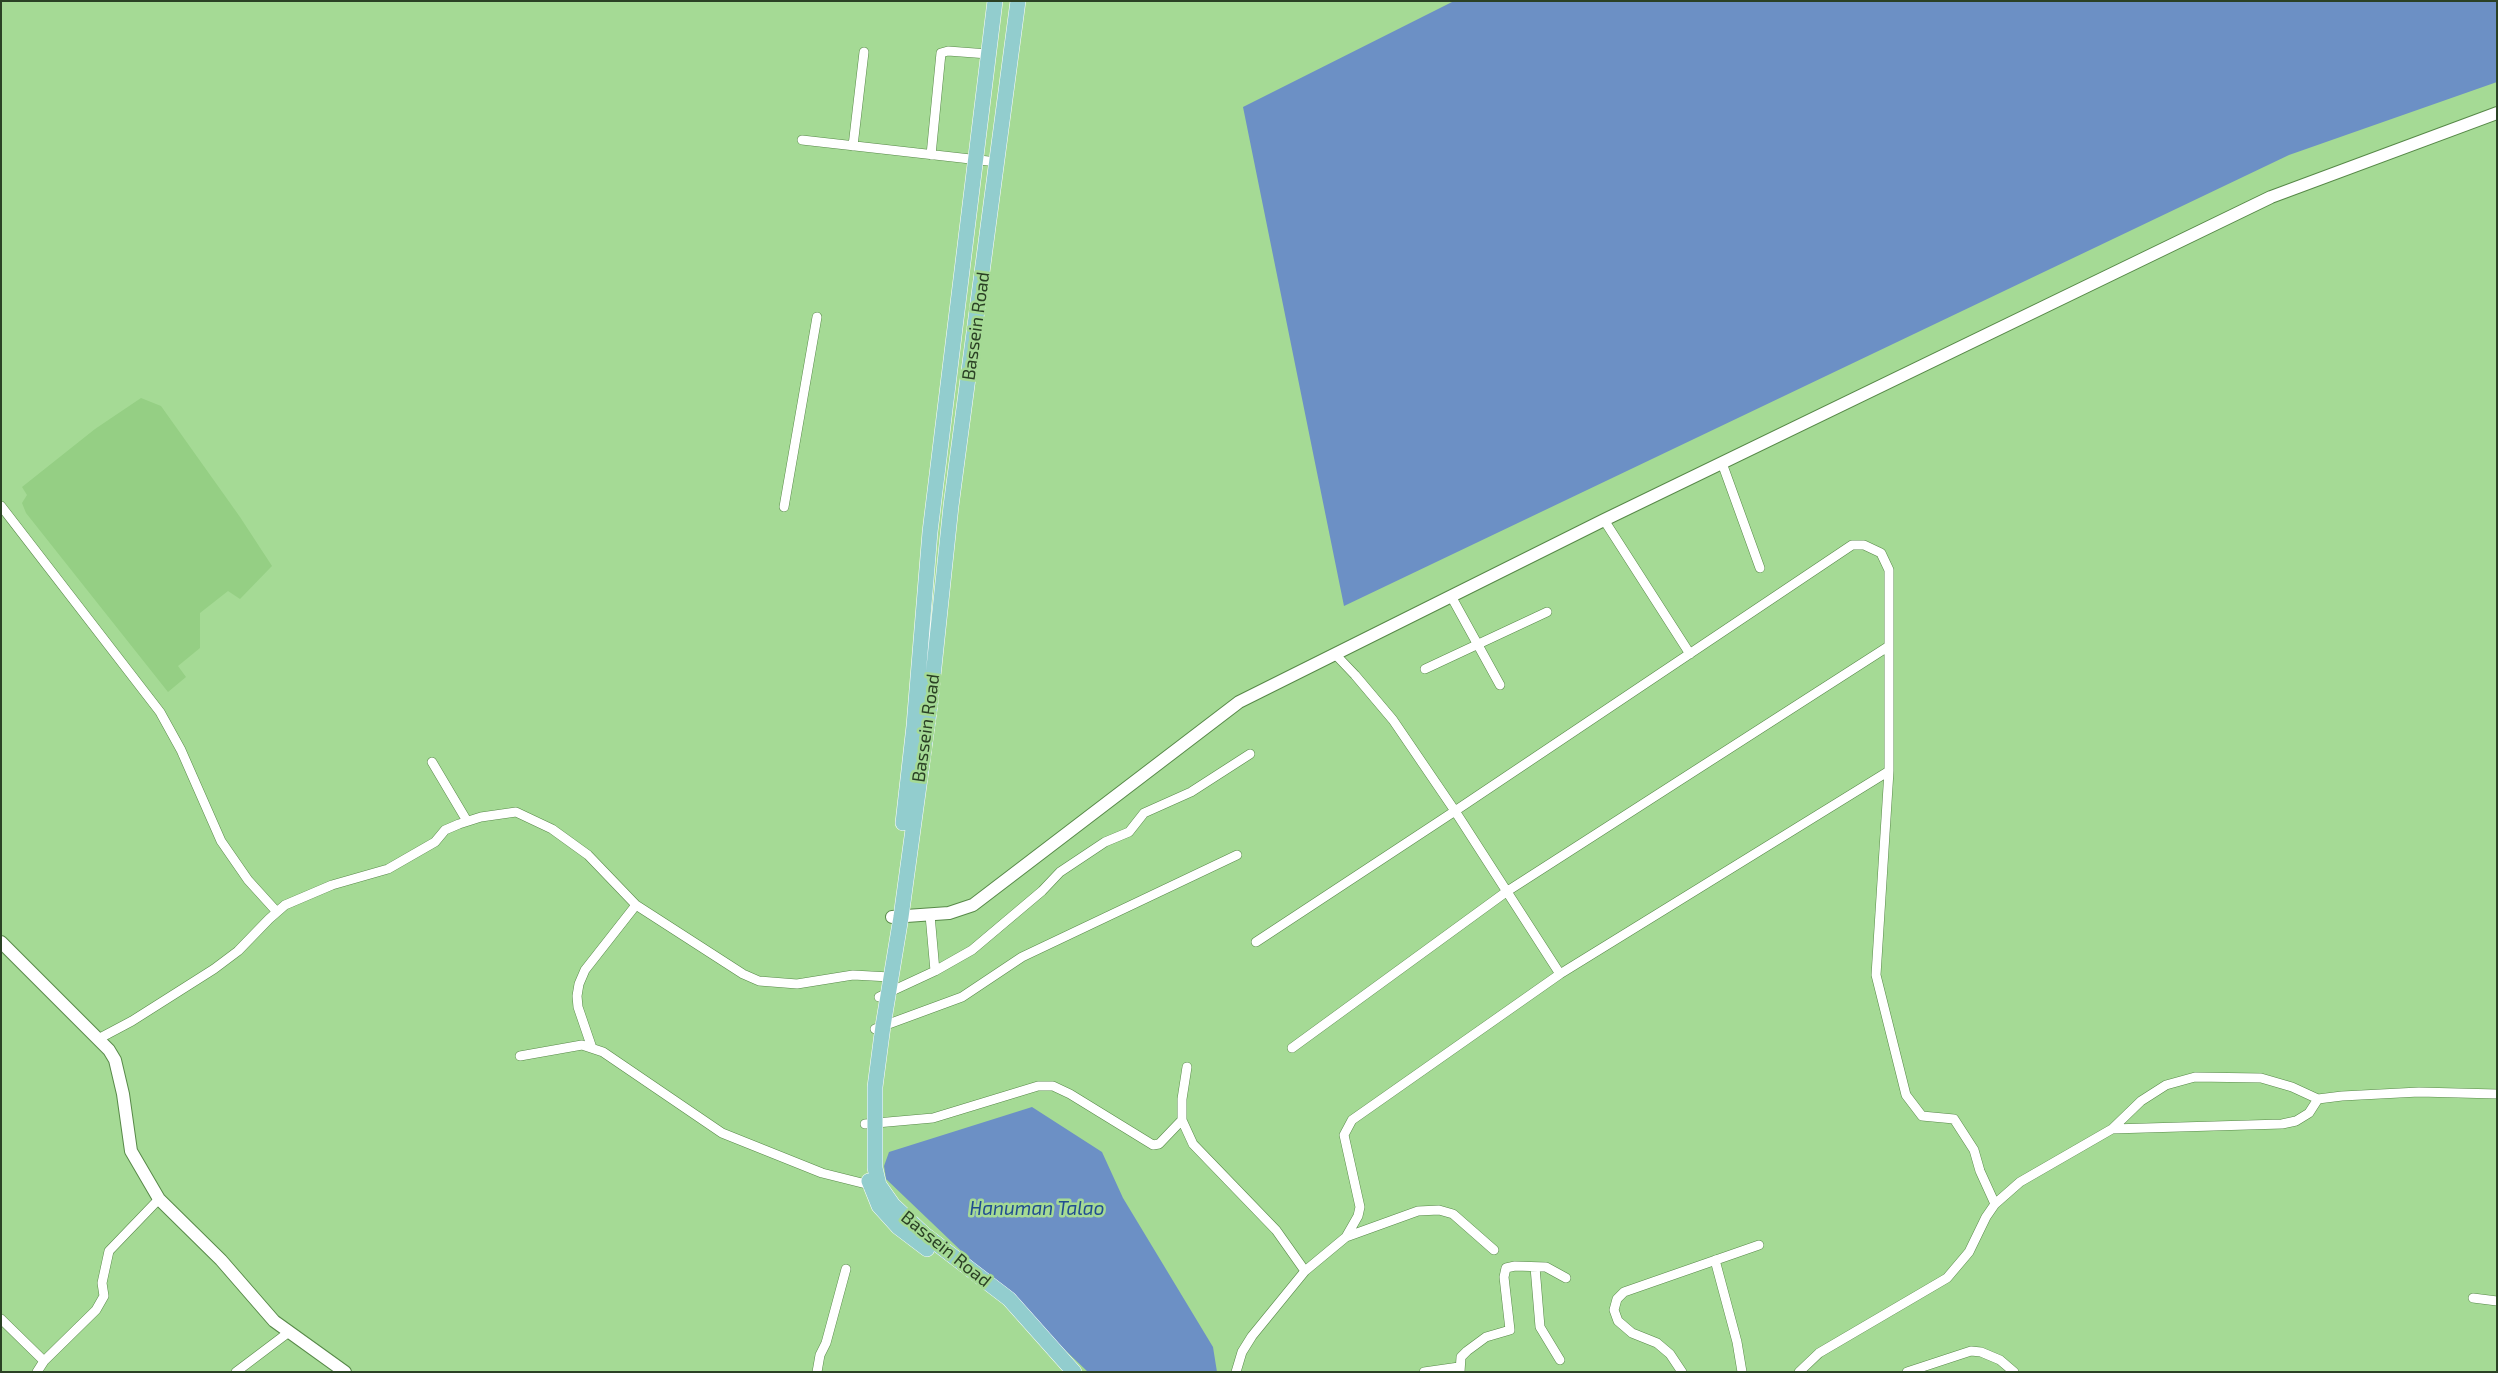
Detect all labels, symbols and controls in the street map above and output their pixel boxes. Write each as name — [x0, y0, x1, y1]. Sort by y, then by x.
street label: Bassein Road — [958, 270, 994, 382]
street label: Bassein Road — [908, 672, 944, 784]
water label: Hanuman Talao — [970, 1198, 1104, 1220]
street label: Bassein Road — [897, 1206, 995, 1292]

